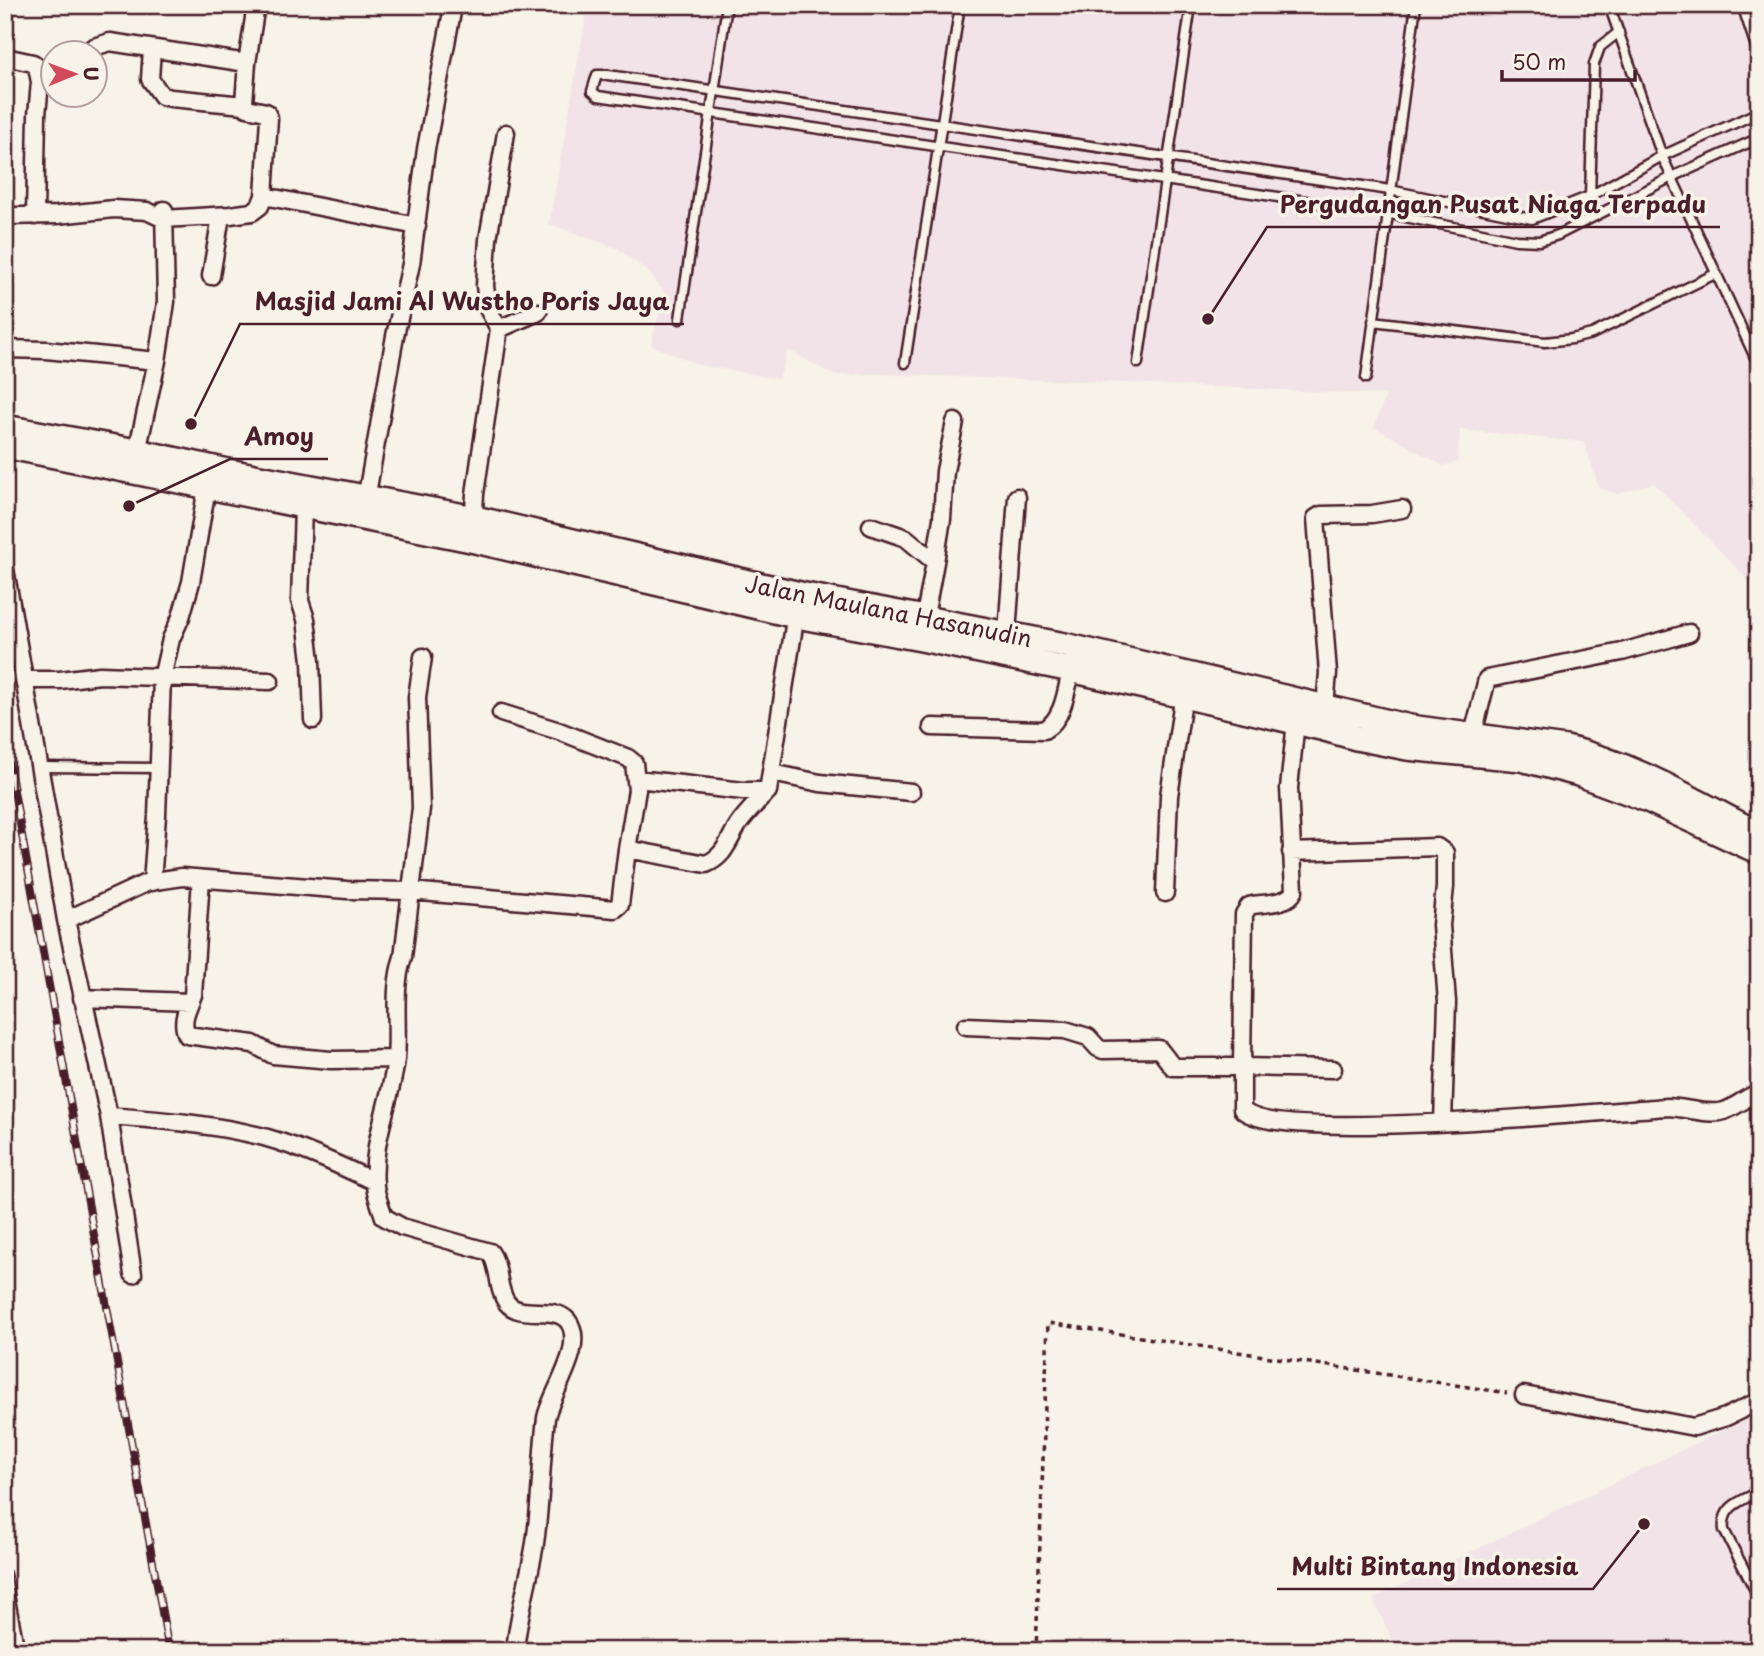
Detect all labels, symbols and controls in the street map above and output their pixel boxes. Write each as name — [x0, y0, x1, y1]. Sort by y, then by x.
north arrow — [38, 38, 108, 108]
scale bar — [1502, 38, 1634, 82]
text: 50 m — [1512, 45, 1566, 77]
text: U — [78, 66, 106, 81]
callout: Pergudangan Pusat Niaga Terpadu — [1267, 182, 1720, 227]
text: Pergudangan Pusat Niaga Terpadu — [1280, 185, 1706, 221]
callout: Masjid Jami Al Wustho Poris Jaya — [240, 279, 684, 324]
text: Masjid Jami Al Wustho Poris Jaya — [255, 282, 669, 318]
callout: Amoy — [230, 414, 328, 459]
text: Amoy — [243, 417, 314, 453]
street label: Jalan Maulana Hasanudin — [742, 565, 1036, 655]
callout: Multi Bintang Indonesia — [1277, 1544, 1593, 1589]
text: Multi Bintang Indonesia — [1291, 1547, 1579, 1583]

